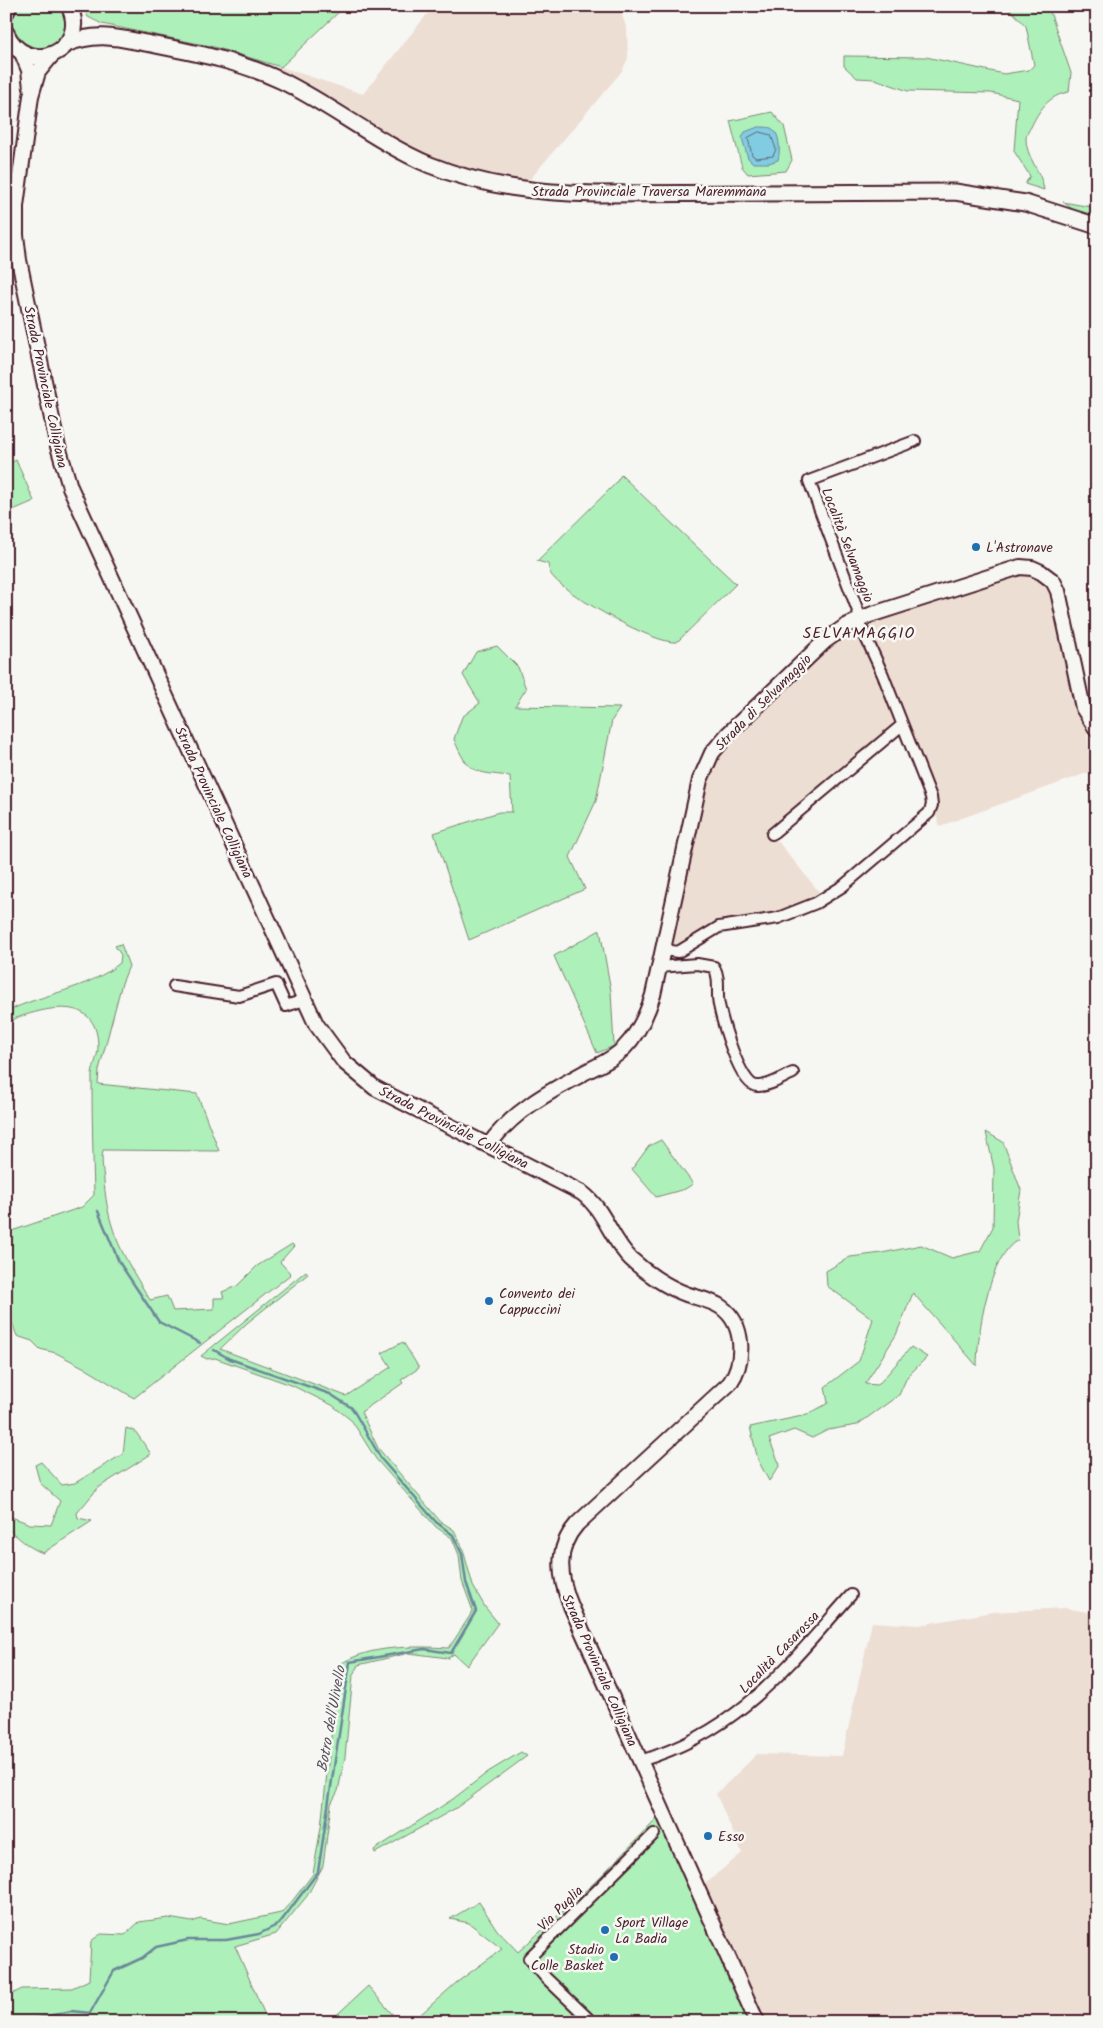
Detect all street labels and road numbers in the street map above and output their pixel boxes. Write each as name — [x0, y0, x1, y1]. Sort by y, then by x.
street label: Strada Provinciale Traversa Maremmana — [531, 181, 767, 203]
street label: Strada Provinciale Colligiana — [17, 304, 73, 470]
street label: Località Selvamaggio — [815, 485, 879, 606]
street label: Strada di Selvamaggio — [710, 649, 817, 756]
street label: Strada Provinciale Colligiana — [168, 723, 258, 882]
street label: Strada Provinciale Colligiana — [375, 1081, 532, 1175]
street label: Strada Provinciale Colligiana — [555, 1590, 643, 1750]
street label: Località Casarossa — [734, 1606, 825, 1699]
street label: Via Puglia — [533, 1881, 589, 1937]

